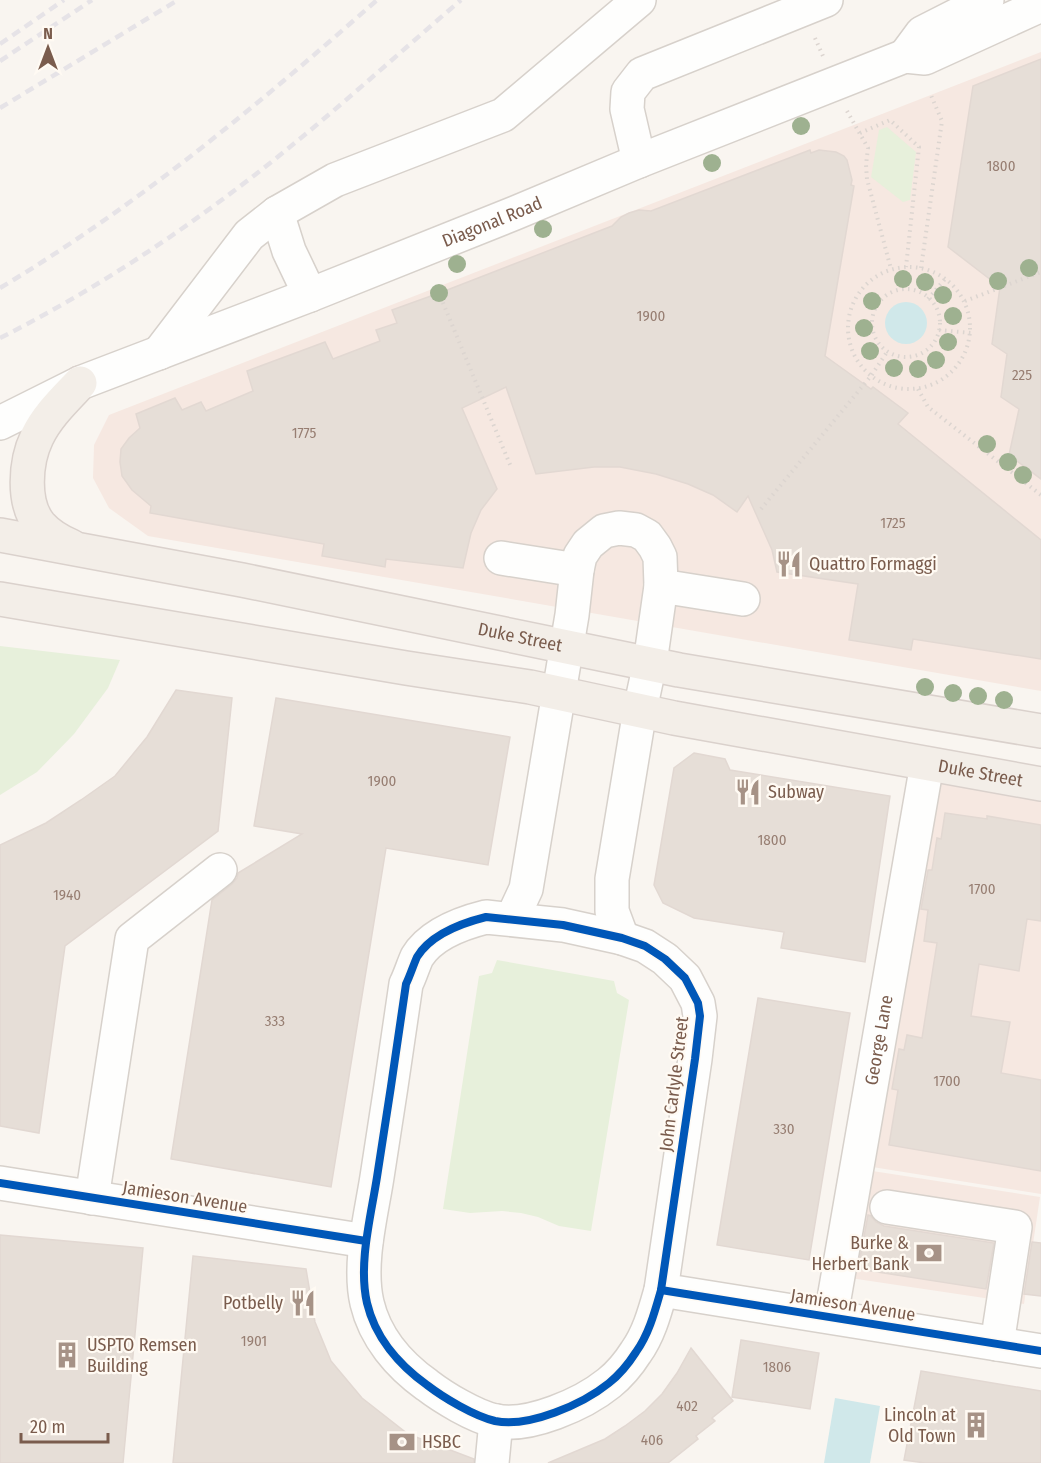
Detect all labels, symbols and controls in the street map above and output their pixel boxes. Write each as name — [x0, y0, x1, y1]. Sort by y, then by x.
north arrow — [18, 18, 78, 78]
text: N — [43, 24, 53, 43]
house number: 1800 — [987, 157, 1015, 175]
street label: Diagonal Road — [439, 192, 545, 252]
house number: 1900 — [637, 307, 665, 325]
house number: 225 — [1012, 366, 1032, 384]
house number: 1775 — [292, 424, 316, 442]
house number: 1725 — [880, 514, 906, 532]
restaurant icon: Quattro Formaggi — [774, 549, 804, 579]
place label: Quattro Formaggi — [809, 553, 937, 575]
street label: Duke Street — [476, 618, 564, 657]
street label: Duke Street — [936, 755, 1025, 792]
house number: 1900 — [368, 772, 396, 790]
restaurant icon: Subway — [733, 777, 763, 807]
place label: Subway — [768, 781, 824, 803]
house number: 1800 — [758, 831, 786, 849]
house number: 1700 — [968, 880, 996, 898]
house number: 1940 — [53, 886, 81, 904]
street label: George Lane — [860, 993, 898, 1087]
house number: 333 — [265, 1012, 285, 1030]
street label: John Carlyle Street — [655, 1015, 693, 1153]
house number: 1700 — [933, 1072, 961, 1090]
house number: 330 — [773, 1120, 795, 1138]
street label: Jamieson Avenue — [121, 1176, 249, 1218]
place label: Burke & Herbert Bank — [812, 1232, 910, 1275]
bank icon: Burke & Herbert Bank — [914, 1238, 944, 1268]
street label: Jamieson Avenue — [789, 1284, 917, 1326]
restaurant icon: Potbelly — [288, 1288, 318, 1318]
place label: Potbelly — [223, 1292, 283, 1314]
house number: 1901 — [241, 1332, 267, 1350]
place label: USPTO Remsen Building — [87, 1334, 197, 1377]
building icon: USPTO Remsen Building — [52, 1340, 82, 1370]
house number: 1806 — [763, 1358, 791, 1376]
house number: 402 — [676, 1397, 698, 1415]
place label: Lincoln at Old Town — [884, 1404, 956, 1447]
scale bar — [21, 1406, 108, 1444]
building icon: Lincoln at Old Town — [961, 1410, 991, 1440]
text: 20 m — [30, 1416, 65, 1438]
bank icon: HSBC — [387, 1427, 417, 1457]
place label: HSBC — [422, 1431, 461, 1453]
house number: 406 — [641, 1431, 663, 1449]

